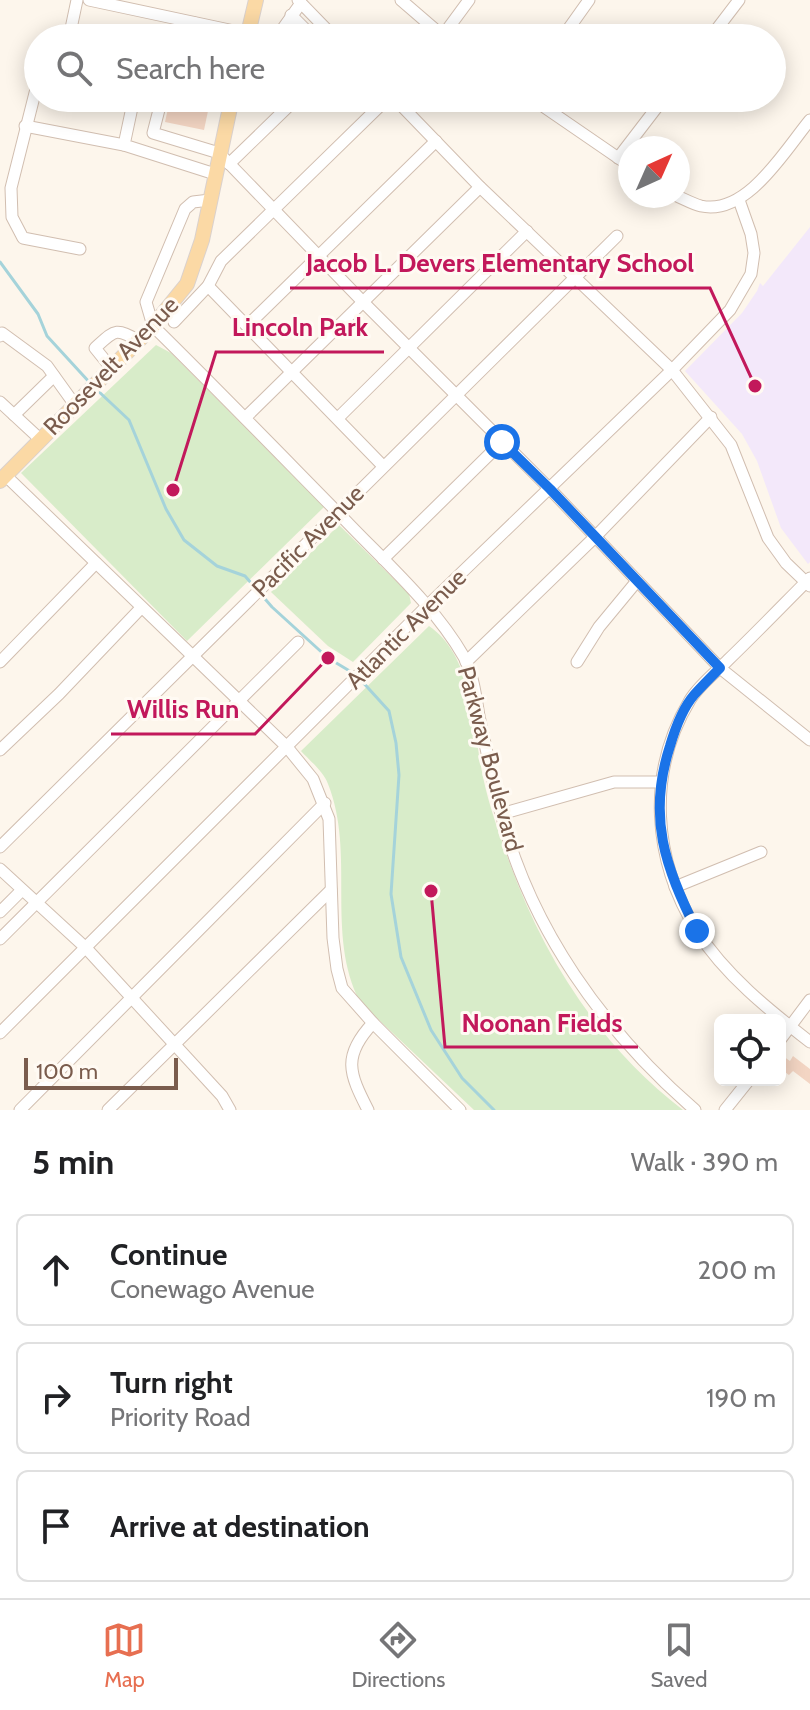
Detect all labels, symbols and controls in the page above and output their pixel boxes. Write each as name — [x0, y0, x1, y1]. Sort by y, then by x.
search box — [24, 24, 786, 112]
icon: search — [52, 46, 96, 90]
text: Search here — [116, 50, 265, 87]
north arrow — [618, 136, 690, 208]
callout: Jacob L. Devers Elementary School — [290, 238, 710, 288]
text: Jacob L. Devers Elementary School — [305, 247, 694, 279]
street label: Roosevelt Avenue — [37, 290, 184, 441]
callout: Lincoln Park — [216, 302, 384, 352]
text: Lincoln Park — [232, 311, 369, 343]
route start — [484, 424, 520, 460]
street label: Pacific Avenue — [246, 479, 370, 603]
street label: Atlantic Avenue — [339, 562, 472, 695]
street label: Parkway Boulevard — [452, 663, 529, 855]
callout: Willis Run — [111, 684, 255, 734]
text: Willis Run — [127, 693, 239, 725]
route end — [679, 913, 715, 949]
callout: Noonan Fields — [445, 997, 638, 1047]
text: Noonan Fields — [462, 1007, 622, 1039]
map controls — [714, 1014, 786, 1086]
button: locate — [714, 1014, 786, 1086]
scale bar — [24, 1054, 178, 1090]
text: 100 m — [36, 1058, 98, 1085]
text: 5 min — [32, 1141, 114, 1183]
text: Walk · 390 m — [631, 1146, 778, 1178]
text: Continue — [110, 1236, 227, 1273]
icon: ahead — [34, 1248, 78, 1292]
text: 200 m — [697, 1254, 776, 1286]
text: Conewago Avenue — [110, 1273, 315, 1305]
text: Turn right — [110, 1364, 233, 1401]
icon: right — [34, 1376, 78, 1420]
text: 190 m — [706, 1382, 776, 1414]
text: Priority Road — [110, 1401, 251, 1433]
icon: arrive — [34, 1504, 78, 1548]
text: Arrive at destination — [110, 1508, 370, 1545]
tab: Map — [102, 1618, 146, 1693]
tab: Directions — [351, 1618, 445, 1693]
tab: Saved — [650, 1618, 708, 1693]

